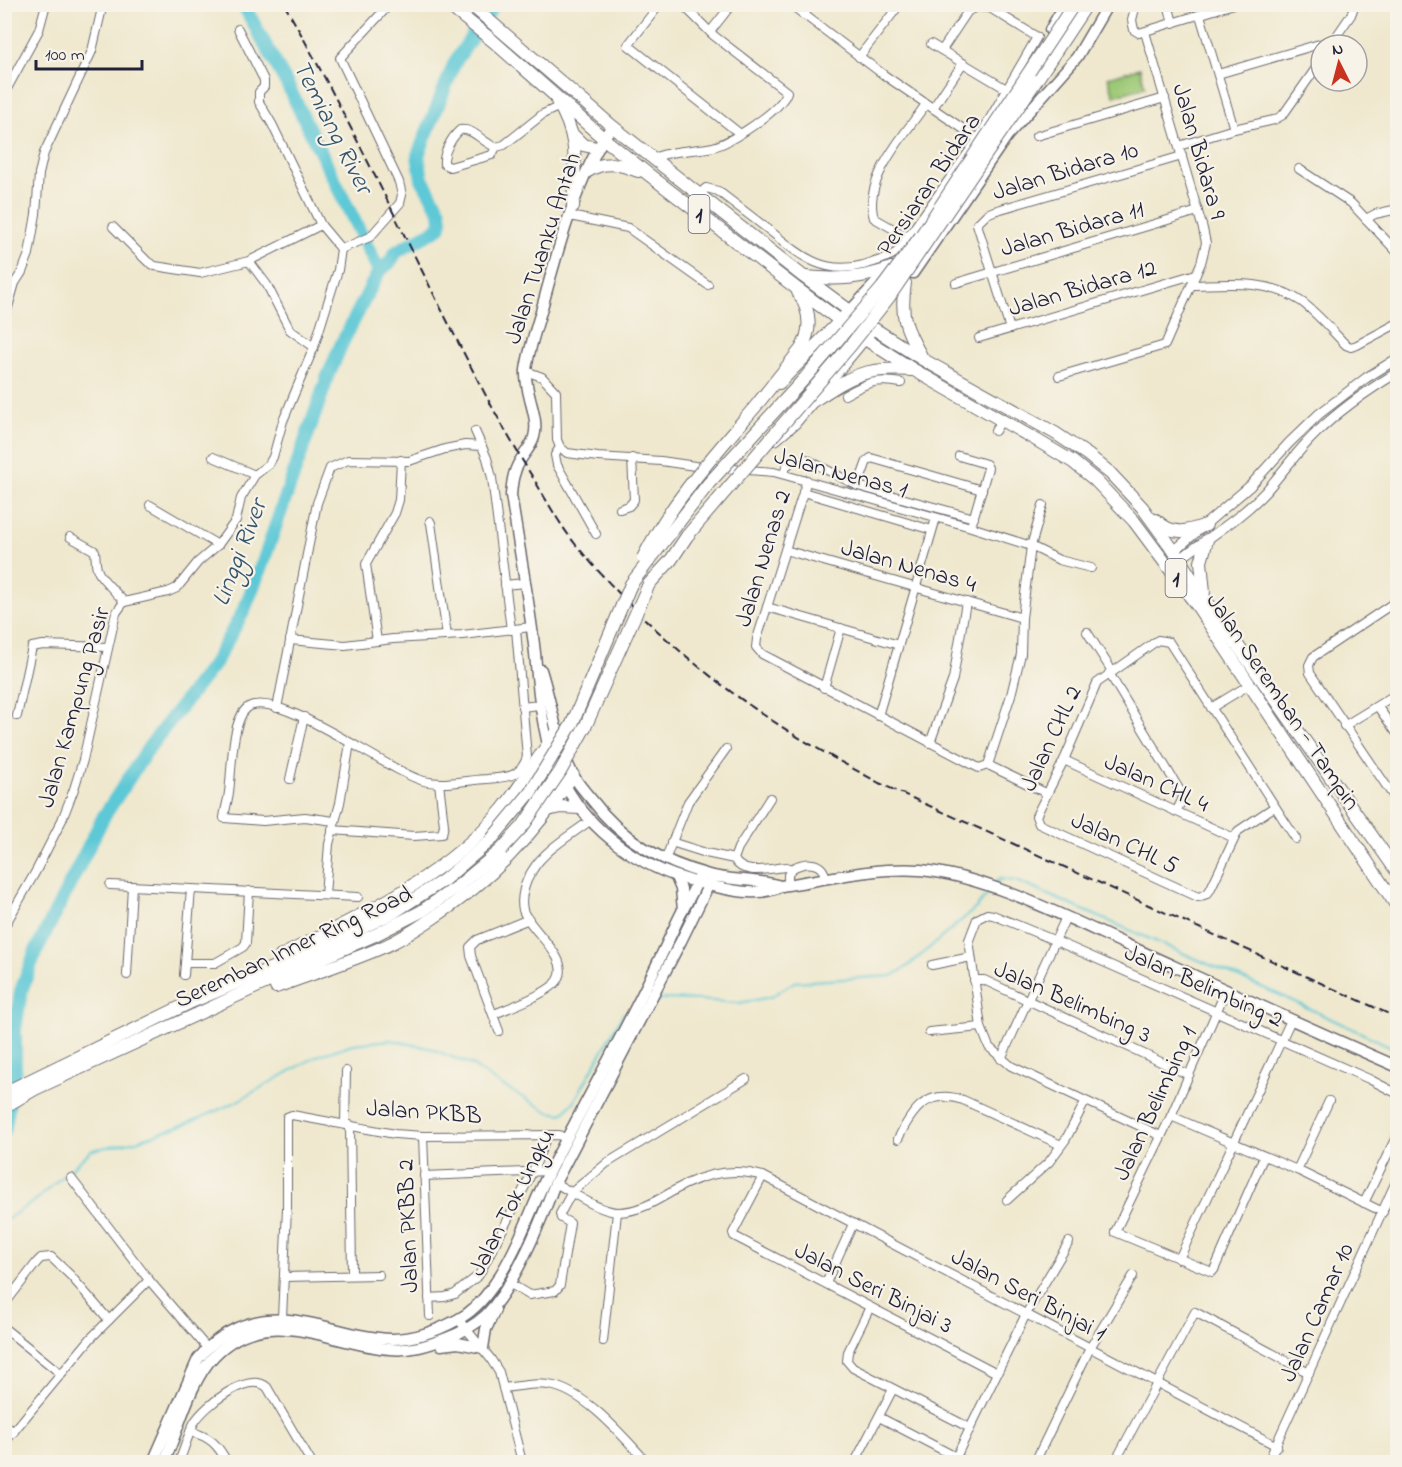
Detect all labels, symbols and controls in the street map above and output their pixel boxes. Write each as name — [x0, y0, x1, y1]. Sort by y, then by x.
scale bar — [36, 33, 142, 71]
north arrow — [1309, 33, 1369, 93]
text: N — [1331, 38, 1344, 63]
text: 100 m — [45, 43, 85, 69]
water label: Temiang River — [281, 54, 383, 204]
street label: Jalan Bidara 9 — [1161, 80, 1234, 225]
street label: Persiaran Bidara — [869, 107, 991, 264]
street label: Jalan Bidara 10 — [988, 134, 1143, 211]
street label: Jalan Tuanku Antah — [497, 149, 592, 349]
street label: Jalan Bidara 11 — [997, 193, 1149, 268]
road number: 1 — [688, 195, 710, 233]
street label: Jalan Bidara 12 — [1005, 252, 1161, 327]
street label: Jalan Nenas 1 — [770, 440, 911, 509]
street label: Jalan Nenas 2 — [727, 486, 802, 631]
water label: Linggi River — [203, 492, 280, 612]
street label: Jalan Nenas 4 — [837, 531, 980, 603]
road number: 1 — [1166, 559, 1186, 597]
street label: Jalan Seremban - Tampin — [1196, 587, 1368, 818]
street label: Jalan Kampung Pasir — [30, 603, 121, 812]
street label: Jalan CHL 2 — [1012, 680, 1092, 798]
street label: Jalan CHL 4 — [1098, 746, 1214, 823]
street label: Jalan CHL 5 — [1064, 804, 1184, 885]
street label: Seremban Inner Ring Road — [170, 878, 419, 1019]
street label: Jalan Belimbing 2 — [1118, 937, 1288, 1038]
street label: Jalan Belimbing 3 — [988, 953, 1156, 1054]
street label: Jalan Belimbing 1 — [1105, 1021, 1207, 1187]
street label: Jalan PKBB — [365, 1092, 483, 1135]
street label: Jalan Tok Ungku — [461, 1123, 565, 1283]
street label: Jalan PKBB 2 — [390, 1158, 429, 1293]
street label: Jalan Seri Binjai 3 — [788, 1234, 958, 1344]
street label: Jalan Camar 10 — [1272, 1238, 1365, 1388]
street label: Jalan Seri Binjai 1 — [944, 1241, 1112, 1352]

